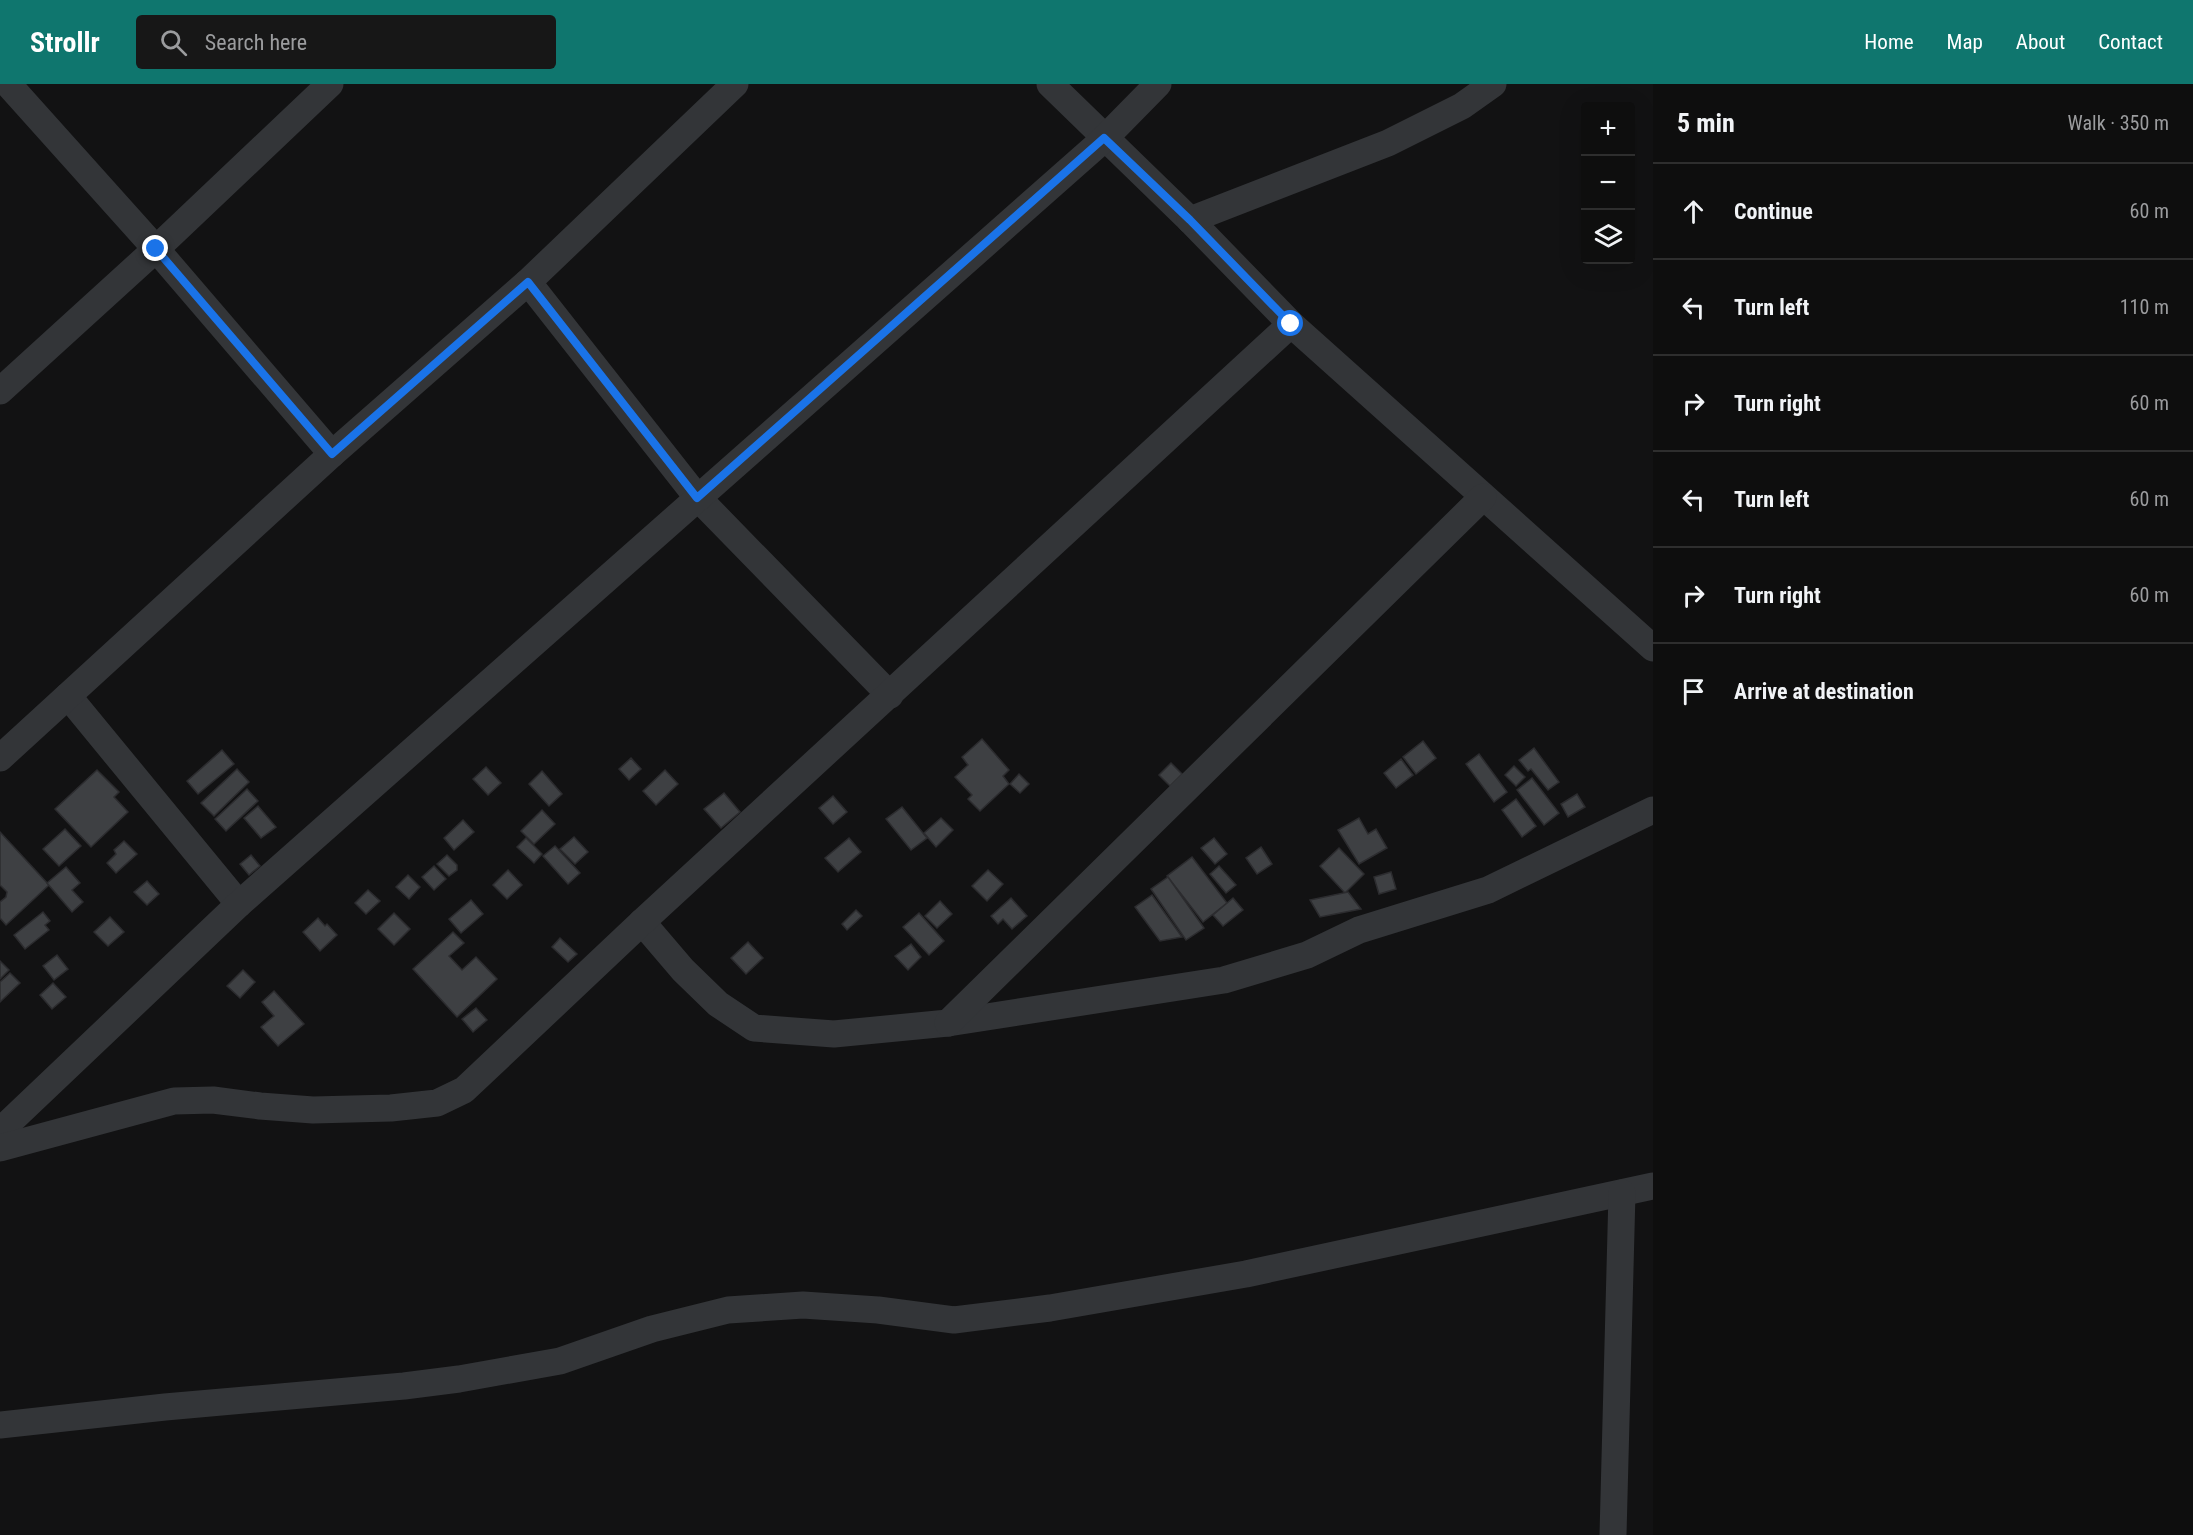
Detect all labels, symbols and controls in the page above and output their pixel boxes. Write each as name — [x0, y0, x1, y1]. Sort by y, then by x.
search box — [136, 15, 556, 69]
text: Strollr — [30, 26, 100, 59]
icon: search — [157, 26, 190, 59]
text: Search here — [205, 30, 307, 55]
text: Home — [1864, 30, 1914, 54]
text: Map — [1947, 30, 1983, 54]
text: About — [2016, 30, 2065, 54]
text: Contact — [2098, 30, 2163, 54]
map controls — [1581, 102, 1635, 264]
button: + — [1581, 102, 1635, 156]
text: 5 min — [1677, 108, 1735, 138]
text: Walk · 350 m — [2068, 111, 2169, 135]
button: − — [1581, 156, 1635, 210]
icon: ahead — [1677, 195, 1710, 228]
text: Continue — [1734, 199, 1813, 224]
text: 60 m — [2130, 199, 2169, 223]
button: layers — [1581, 210, 1635, 264]
route end — [142, 235, 168, 261]
icon: left — [1677, 291, 1710, 324]
text: Turn left — [1734, 295, 1809, 320]
text: 110 m — [2120, 295, 2169, 319]
route start — [1277, 310, 1303, 336]
icon: right — [1677, 387, 1710, 420]
text: Turn right — [1734, 391, 1821, 416]
text: 60 m — [2130, 391, 2169, 415]
icon: left — [1677, 483, 1710, 516]
text: Turn left — [1734, 487, 1809, 512]
text: 60 m — [2130, 487, 2169, 511]
icon: right — [1677, 579, 1710, 612]
text: Turn right — [1734, 583, 1821, 608]
text: 60 m — [2130, 583, 2169, 607]
icon: arrive — [1677, 675, 1710, 708]
text: Arrive at destination — [1734, 679, 1914, 704]

